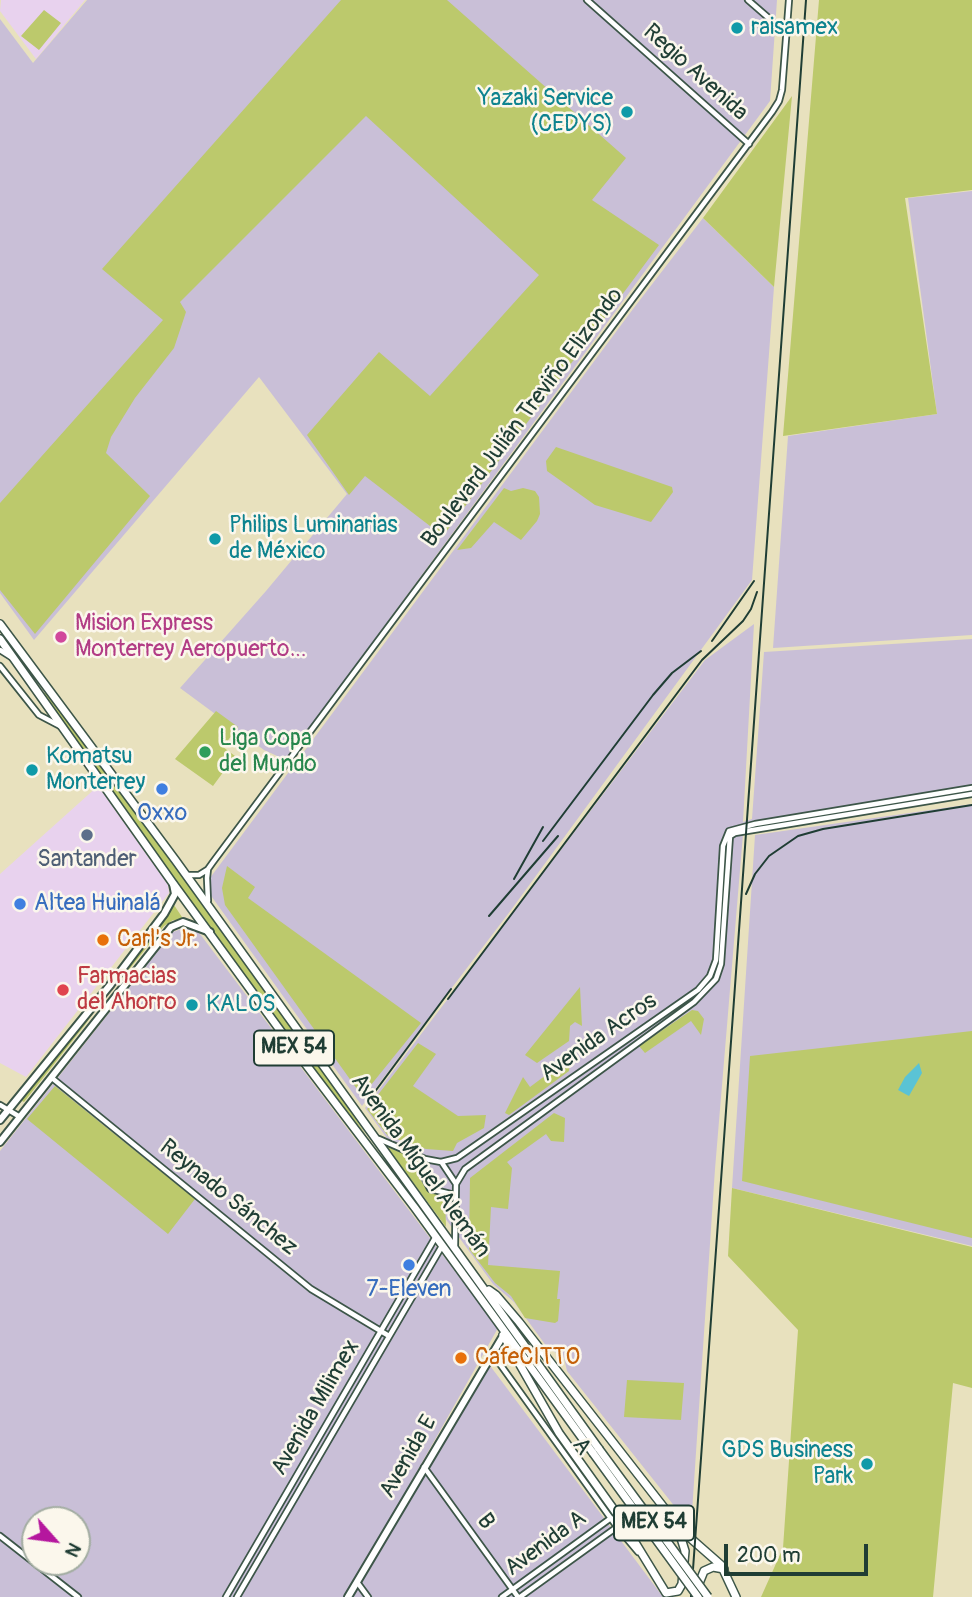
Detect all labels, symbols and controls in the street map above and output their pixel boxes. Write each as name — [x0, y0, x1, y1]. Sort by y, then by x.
place label: raisamex — [751, 14, 838, 42]
street label: Regio Avenida — [637, 19, 753, 127]
marker: raisamex — [729, 20, 745, 36]
place label: Yazaki Service (CEDYS) — [478, 85, 613, 139]
marker: Yazaki Service (CEDYS) — [619, 104, 635, 120]
street label: Boulevard Julián Treviño Elizondo — [416, 283, 630, 553]
place label: Philips Luminarias de México — [229, 512, 398, 566]
marker: Philips Luminarias de México — [207, 531, 223, 547]
place label: Mision Express Monterrey Aeropuerto… — [75, 610, 307, 664]
marker: Mision Express Monterrey Aeropuerto… — [53, 629, 69, 645]
place label: Liga Copa del Mundo — [219, 725, 317, 779]
place label: Komatsu Monterrey — [46, 743, 145, 797]
marker: Liga Copa del Mundo — [197, 744, 213, 760]
marker: Komatsu Monterrey — [24, 762, 40, 778]
marker: Oxxo — [154, 781, 170, 797]
place label: Oxxo — [137, 800, 187, 828]
marker: Santander — [79, 827, 95, 843]
place label: Santander — [37, 846, 137, 874]
place label: Altea Huinalá — [34, 890, 161, 918]
marker: Altea Huinalá — [12, 896, 28, 912]
place label: Carl's Jr. — [117, 926, 198, 954]
marker: Carl's Jr. — [95, 932, 111, 948]
place label: Farmacias del Ahorro — [77, 963, 177, 1017]
marker: Farmacias del Ahorro — [55, 982, 71, 998]
street label: Avenida Acros — [535, 988, 663, 1088]
place label: KALOS — [206, 991, 276, 1019]
marker: KALOS — [184, 997, 200, 1013]
road number: MEX 54 — [254, 1030, 334, 1066]
street label: Avenida Miguel Alemán — [344, 1069, 496, 1263]
street label: Reynado Sánchez — [154, 1134, 302, 1262]
marker: 7-Eleven — [401, 1257, 417, 1273]
place label: 7-Eleven — [367, 1276, 451, 1304]
street label: Avenida Milimex — [266, 1335, 366, 1481]
place label: CafeCITTO — [475, 1344, 580, 1372]
marker: CafeCITTO — [453, 1350, 469, 1366]
street label: Avenida E — [374, 1411, 444, 1503]
street label: A — [565, 1433, 597, 1461]
place label: GDS Business Park — [721, 1437, 853, 1491]
marker: GDS Business Park — [859, 1456, 875, 1472]
street label: Avenida A — [500, 1505, 592, 1583]
north arrow — [21, 1506, 91, 1576]
road number: MEX 54 — [614, 1506, 694, 1540]
street label: B — [470, 1509, 500, 1535]
scale bar — [727, 1530, 870, 1574]
text: N — [59, 1539, 86, 1561]
text: 200 m — [737, 1542, 801, 1569]

